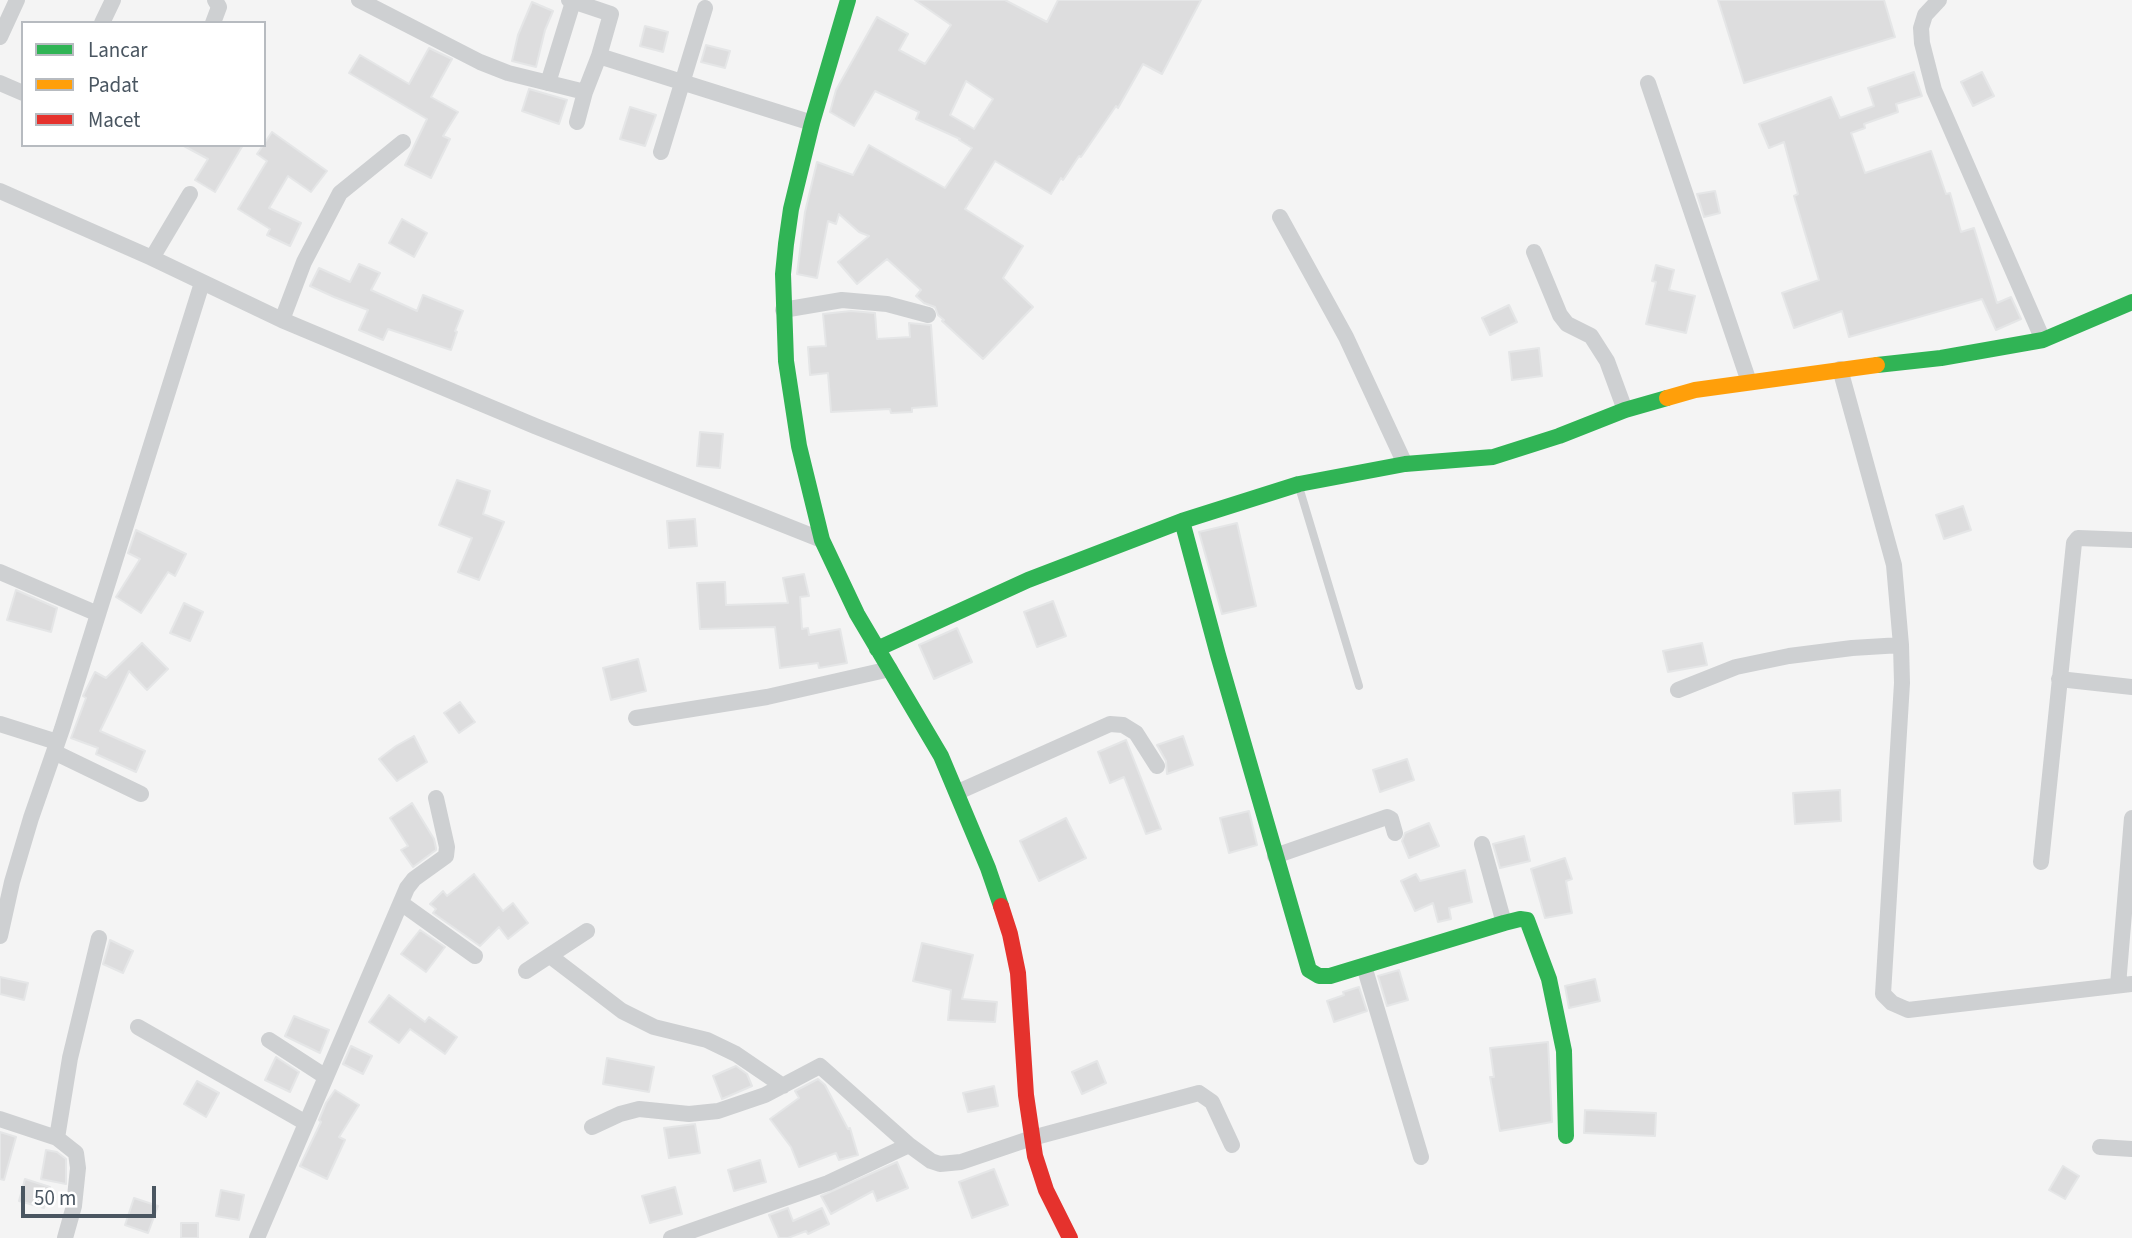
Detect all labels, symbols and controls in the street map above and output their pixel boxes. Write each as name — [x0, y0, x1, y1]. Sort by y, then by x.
legend — [21, 21, 266, 147]
text: Lancar — [88, 35, 148, 65]
text: Padat — [88, 70, 139, 100]
text: Macet — [88, 105, 140, 135]
scale bar — [24, 1172, 159, 1216]
text: 50 m — [34, 1183, 76, 1213]

